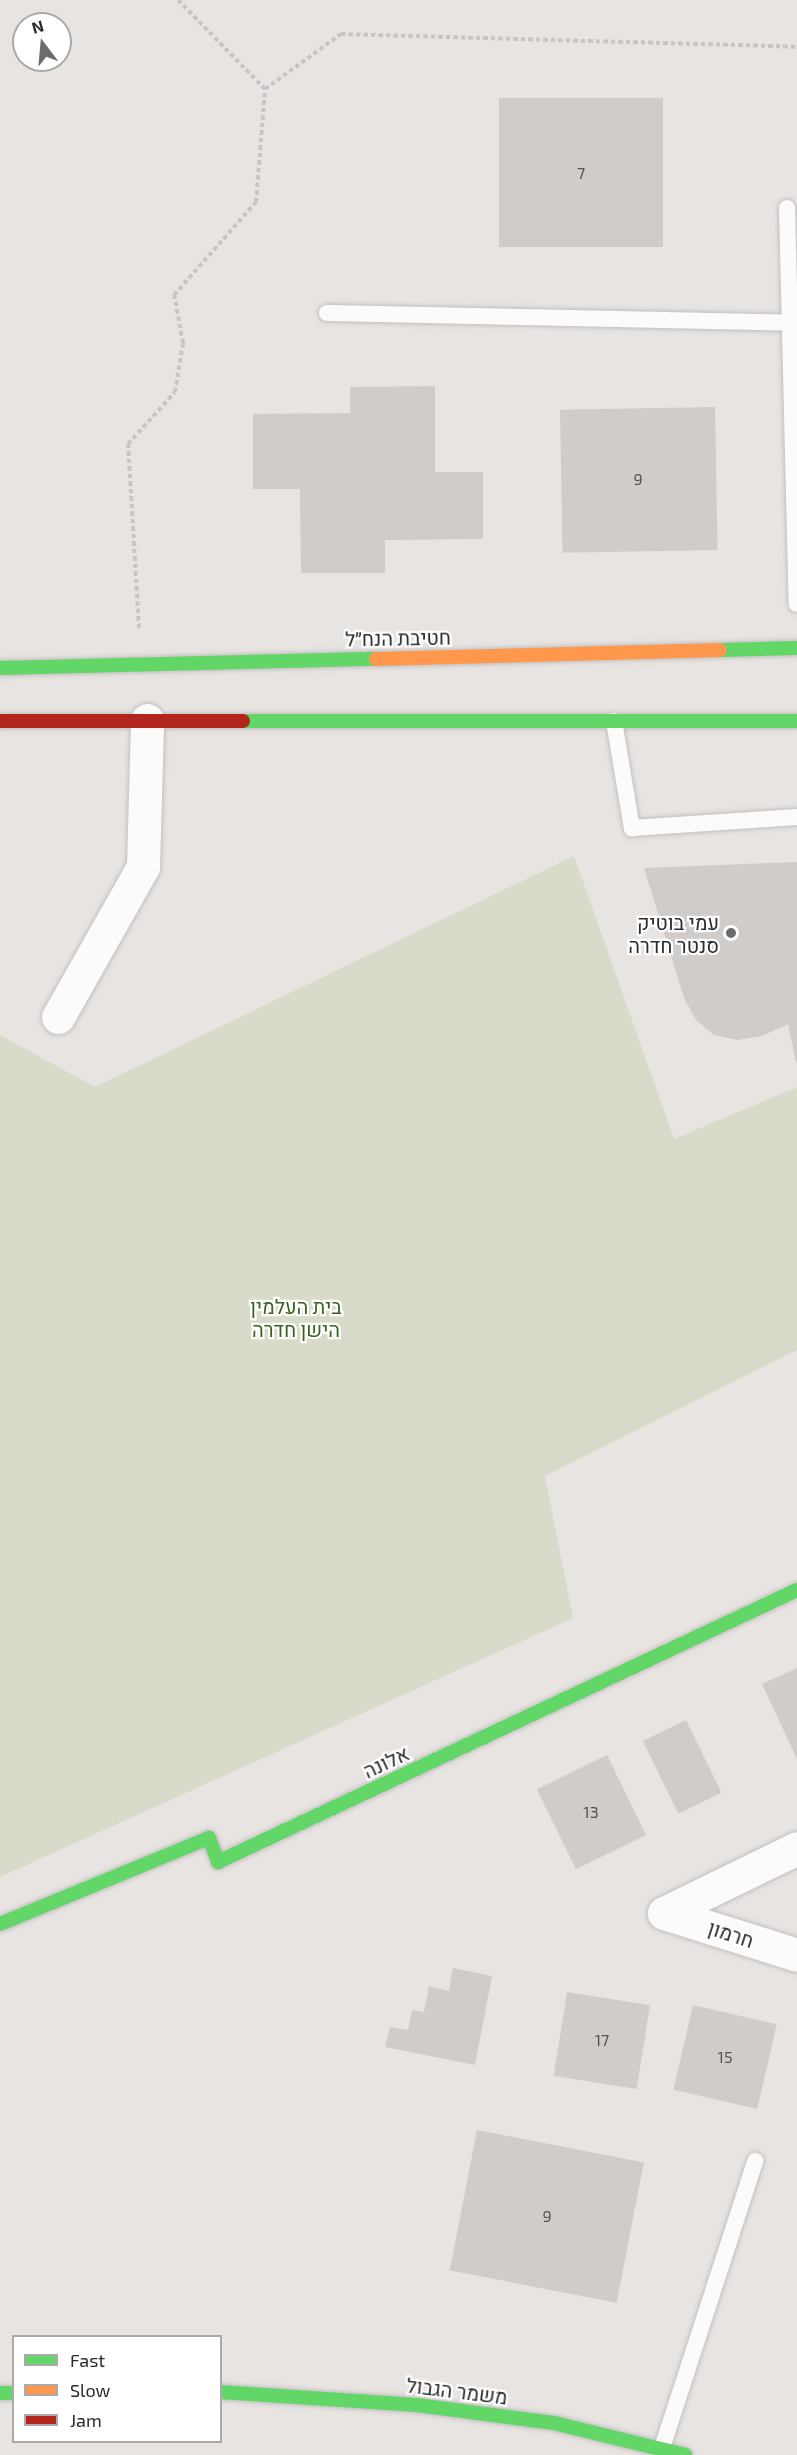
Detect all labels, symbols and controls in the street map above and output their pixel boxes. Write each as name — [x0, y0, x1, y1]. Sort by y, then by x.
north arrow — [12, 12, 72, 72]
text: N — [29, 15, 46, 37]
house number: 7 — [577, 163, 585, 183]
house number: 9 — [633, 469, 643, 489]
street label: חטיבת הנח״ל — [345, 625, 451, 651]
place label: עמי בוטיק סנטר חדרה — [628, 910, 719, 957]
marker: עמי בוטיק סנטר חדרה — [724, 926, 738, 940]
park label: בית העלמין הישן חדרה — [250, 1294, 342, 1341]
street label: אלונה — [359, 1741, 413, 1783]
house number: 13 — [583, 1802, 599, 1822]
street label: חרמון — [705, 1915, 757, 1953]
house number: 17 — [595, 2030, 609, 2050]
house number: 15 — [718, 2047, 732, 2067]
house number: 9 — [542, 2206, 552, 2226]
legend — [12, 2335, 222, 2443]
text: Fast — [70, 2349, 105, 2371]
street label: משמר הגבול — [405, 2373, 509, 2409]
text: Slow — [70, 2379, 110, 2401]
text: Jam — [70, 2409, 102, 2431]

